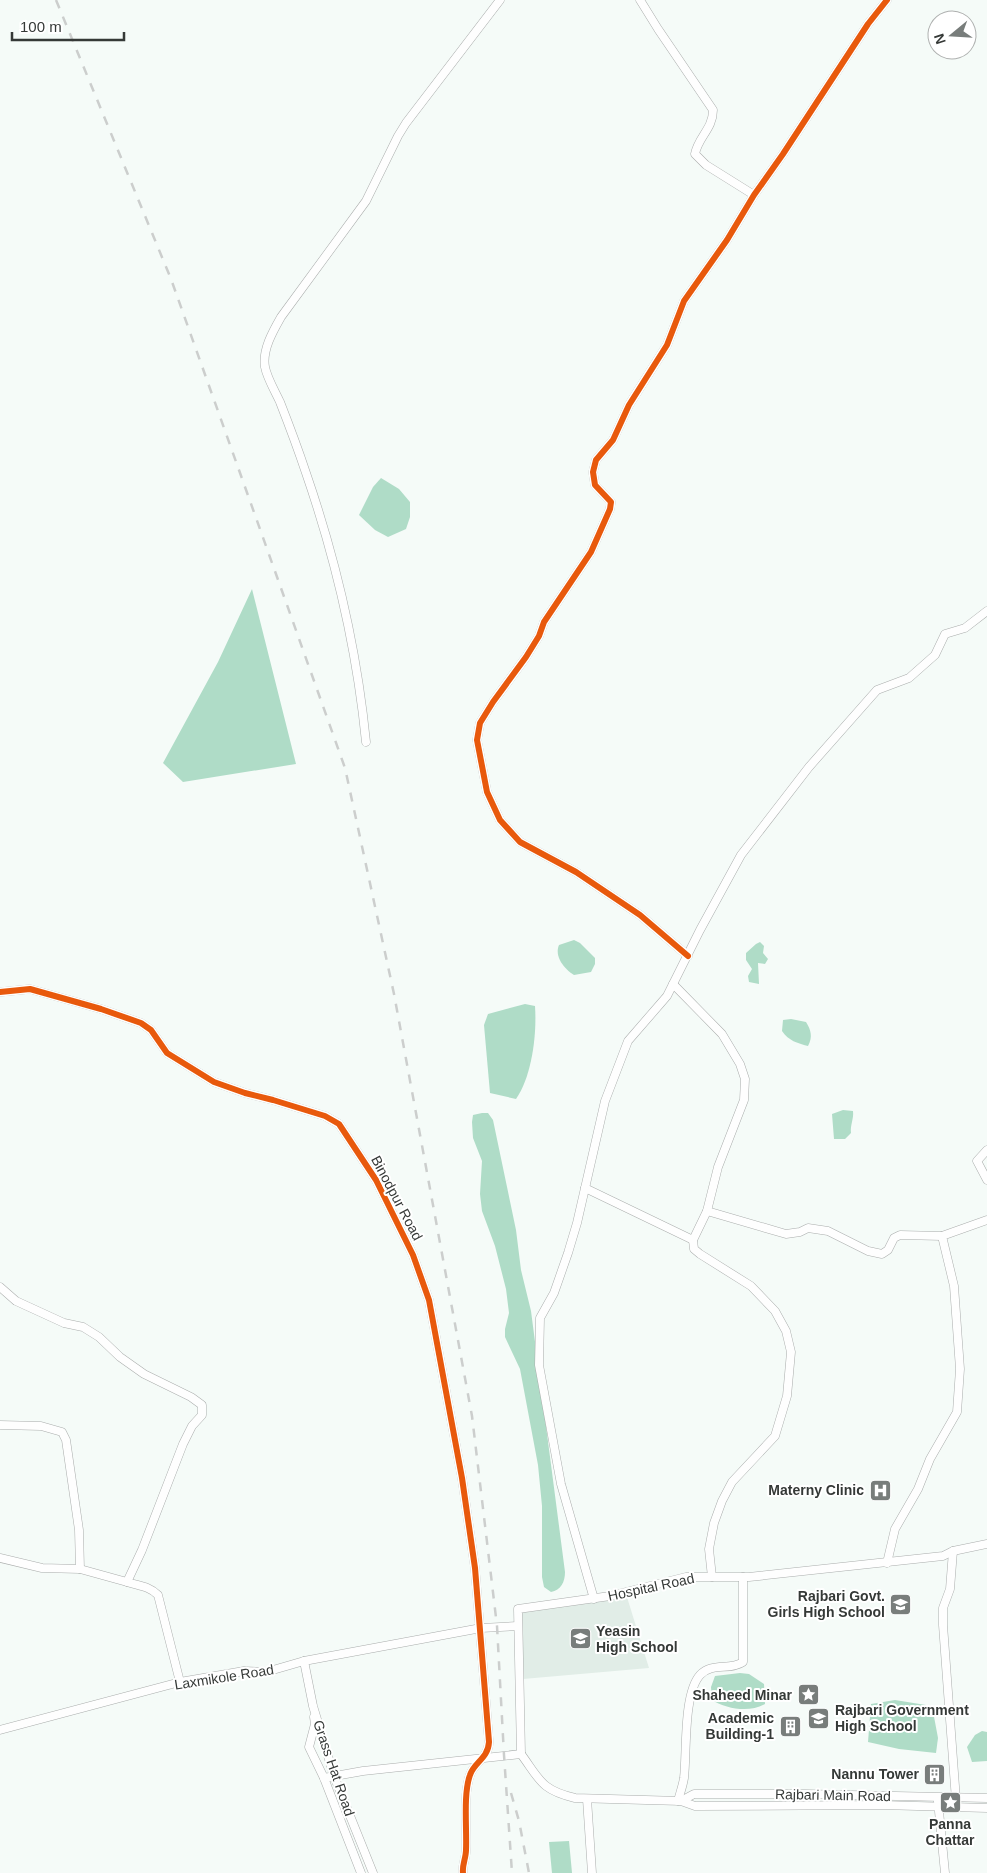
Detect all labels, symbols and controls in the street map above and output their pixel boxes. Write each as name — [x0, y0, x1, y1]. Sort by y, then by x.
scale bar — [12, 10, 125, 42]
north arrow — [927, 10, 977, 60]
text: 100 m — [20, 18, 62, 35]
text: N — [930, 32, 949, 46]
street label: Binodpur Road — [368, 1153, 426, 1243]
hospital icon: Materny Clinic — [868, 1478, 892, 1502]
place label: Materny Clinic — [768, 1482, 864, 1498]
street label: Hospital Road — [606, 1570, 696, 1604]
place label: Rajbari Govt. Girls High School — [768, 1588, 885, 1620]
school or university icon: Rajbari Govt. Girls High School — [889, 1592, 913, 1616]
place label: Yeasin High School — [596, 1623, 678, 1655]
school or university icon: Yeasin High School — [568, 1627, 592, 1651]
street label: Laxmikole Road — [173, 1661, 275, 1693]
place icon: Shaheed Minar — [796, 1683, 820, 1707]
place label: Shaheed Minar — [692, 1687, 793, 1703]
place label: Rajbari Government High School — [835, 1702, 969, 1734]
school or university icon: Rajbari Government High School — [807, 1706, 831, 1730]
place label: Academic Building-1 — [706, 1710, 774, 1742]
building icon: Academic Building-1 — [778, 1714, 802, 1738]
street label: Grass Hat Road — [310, 1718, 358, 1818]
building icon: Nannu Tower — [923, 1762, 947, 1786]
place label: Nannu Tower — [831, 1766, 920, 1782]
street label: Rajbari Main Road — [775, 1786, 891, 1804]
place icon: Panna Chattar — [938, 1790, 962, 1814]
place label: Panna Chattar — [925, 1816, 975, 1848]

